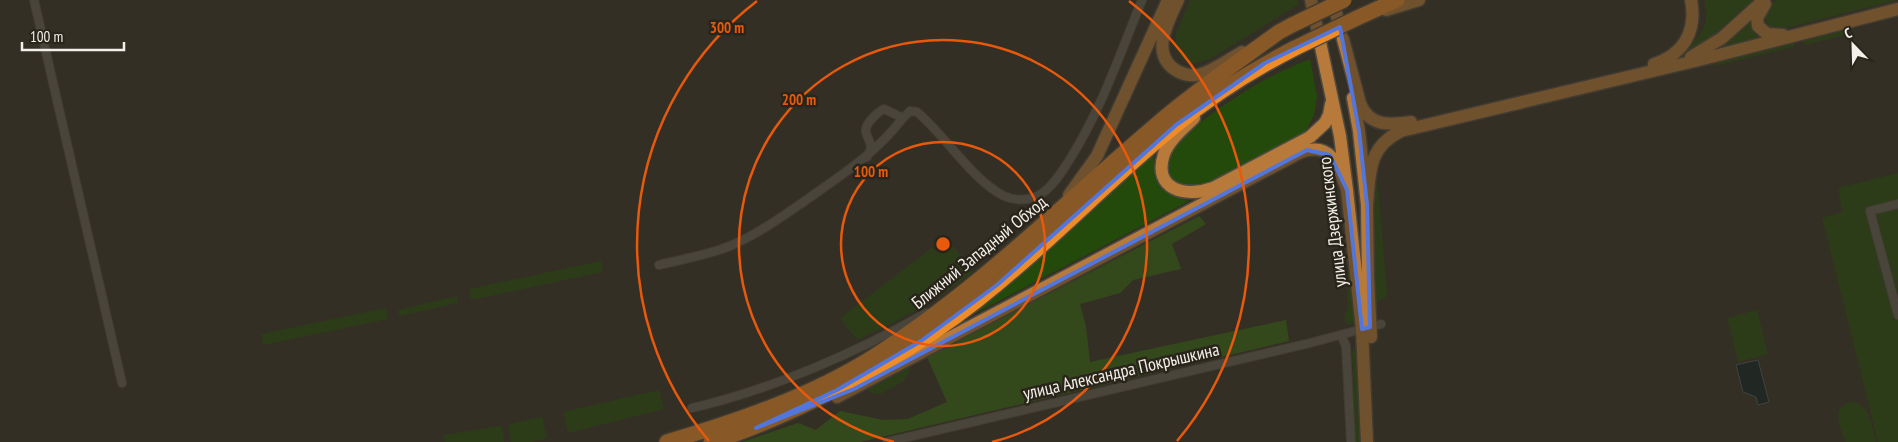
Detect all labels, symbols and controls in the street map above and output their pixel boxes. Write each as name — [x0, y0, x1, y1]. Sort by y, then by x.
text: 300 m — [710, 18, 744, 37]
scale bar — [22, 20, 125, 52]
north arrow — [1828, 20, 1878, 70]
text: С — [1841, 23, 1855, 43]
text: 100 m — [30, 27, 63, 46]
text: 200 m — [782, 90, 816, 109]
street label: улица Дзержинского — [1313, 155, 1351, 288]
text: 100 m — [854, 162, 888, 181]
street label: Ближний Западный Обход — [907, 190, 1051, 314]
centre of rings — [934, 235, 952, 253]
street label: улица Александра Покрышкина — [1021, 337, 1221, 405]

